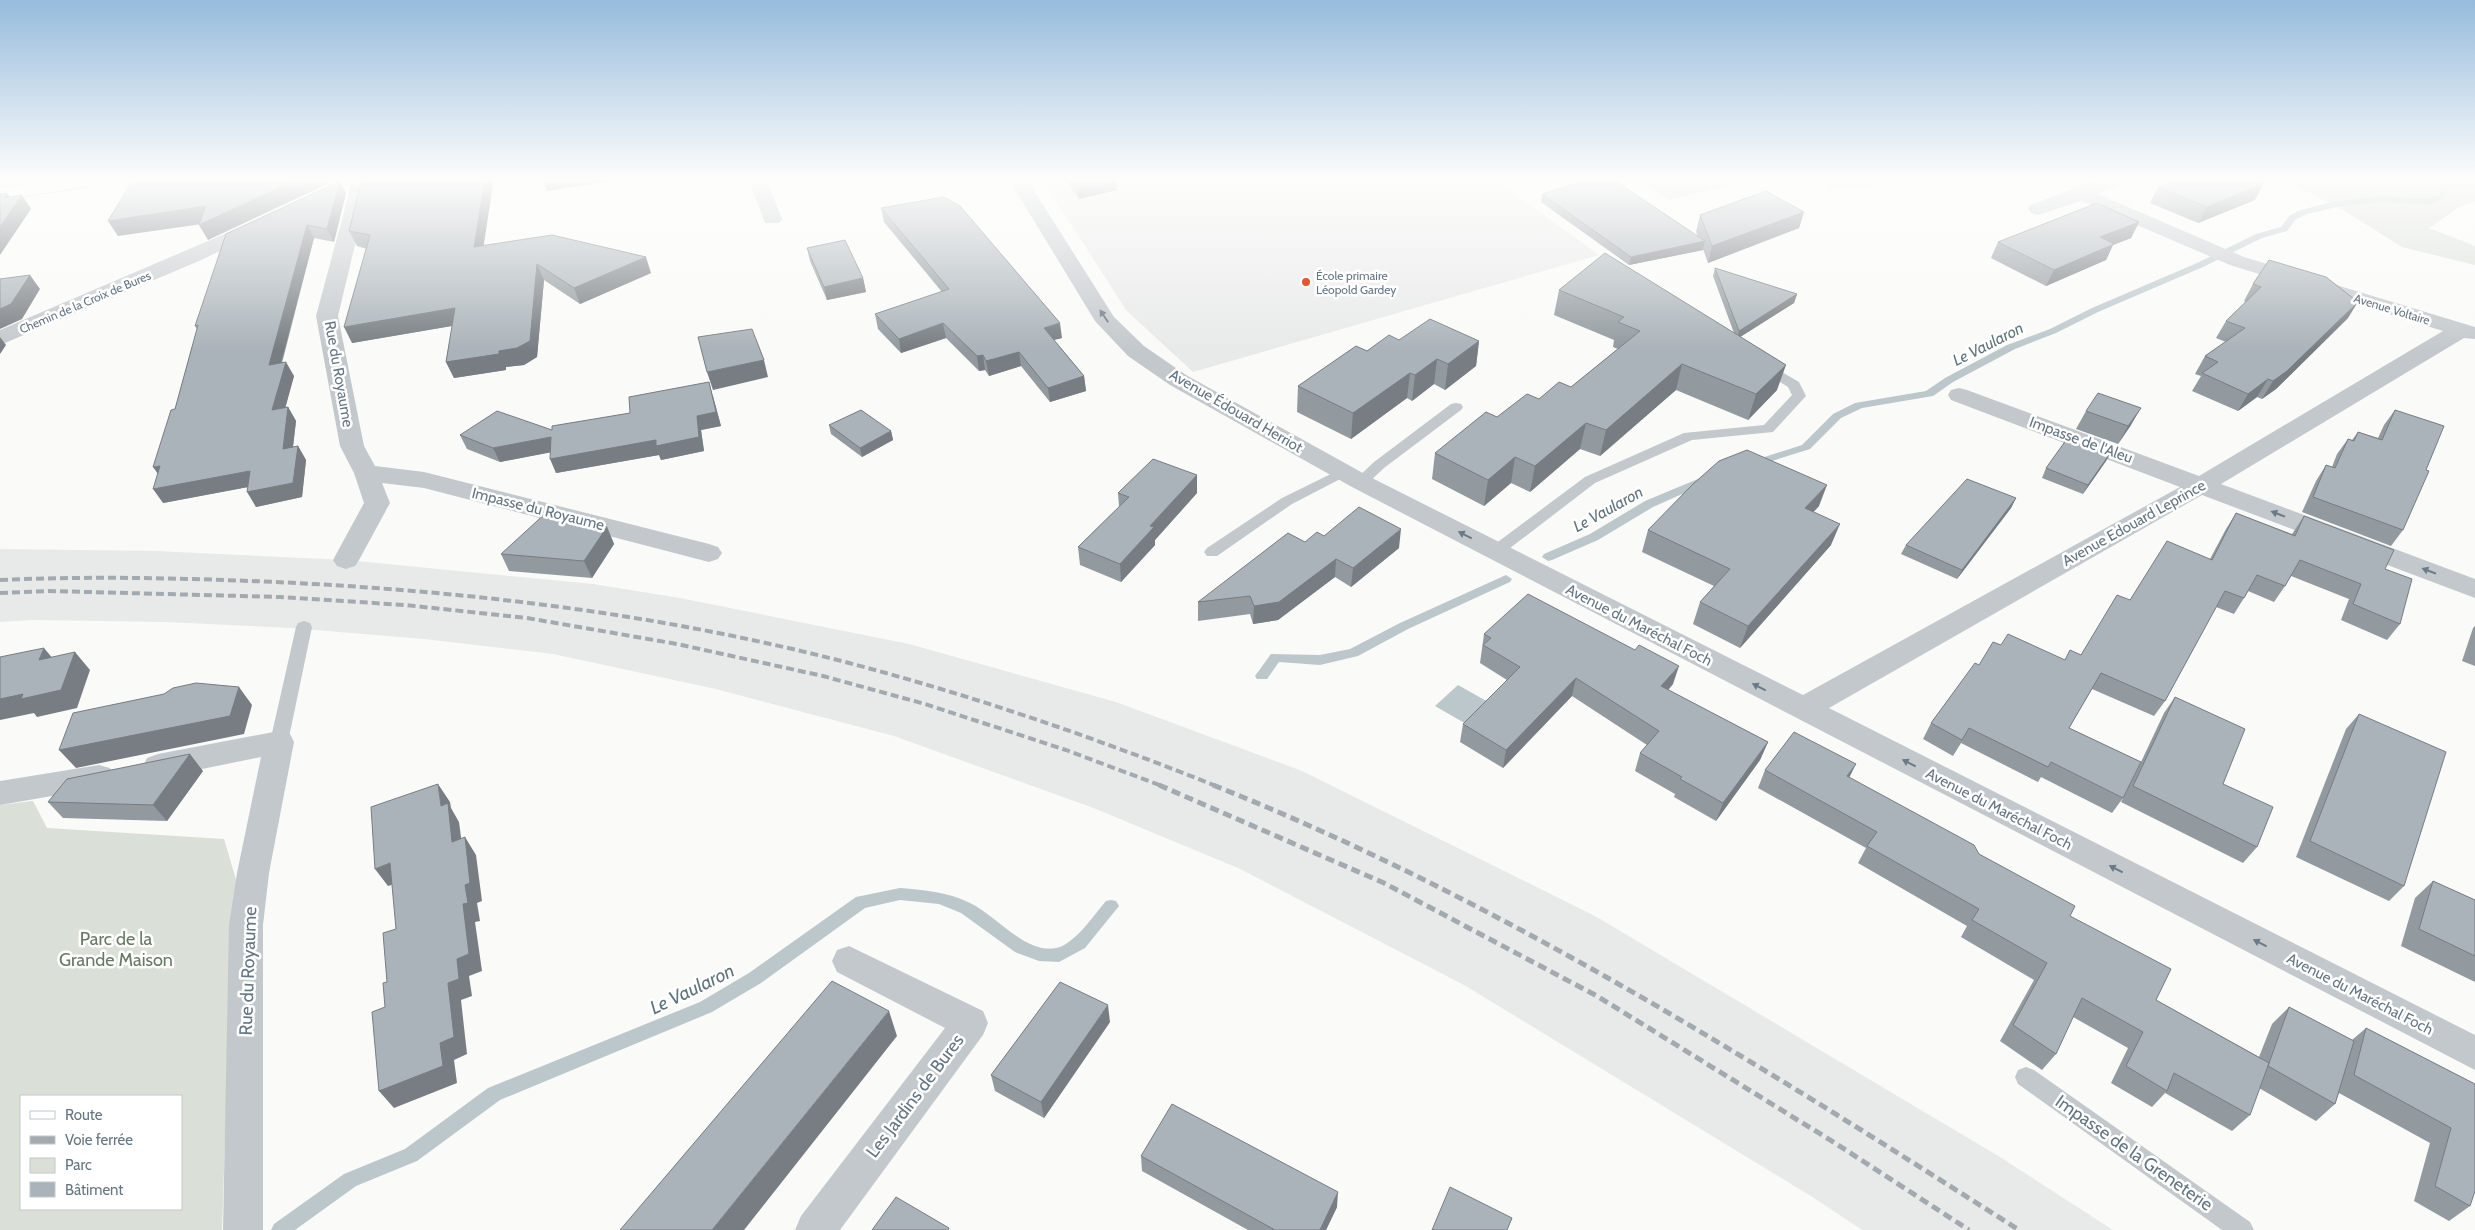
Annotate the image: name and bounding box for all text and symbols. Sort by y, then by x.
street label: Chemin de la Croix de Bures [17,267,153,337]
place label: École primaire Léopold Gardey [1316,268,1396,297]
marker: École primaire Léopold Gardey [1300,276,1312,288]
street label: Avenue Voltaire [2352,290,2432,328]
one-way arrow [1099,309,1108,322]
water label: Le Vaularon [1949,318,2027,370]
street label: Rue du Royaume [321,319,357,429]
street label: Avenue Édouard Herriot [1166,365,1306,456]
street label: Impasse de l'Aleu [2027,413,2135,467]
street label: Avenue Edouard Leprince [2059,476,2209,570]
water label: Le Vaularon [1570,482,1646,536]
street label: Impasse du Royaume [470,484,606,534]
one-way arrow [2270,510,2285,517]
one-way arrow [1458,531,1472,539]
one-way arrow [2422,567,2437,575]
street label: Avenue du Maréchal Foch [1563,580,1715,670]
one-way arrow [1752,683,1767,691]
one-way arrow [1902,759,1916,767]
street label: Avenue du Maréchal Foch [1923,764,2075,854]
one-way arrow [2109,865,2123,873]
street label: Rue du Royaume [235,906,261,1036]
park label: Parc de la Grande Maison [59,928,173,971]
one-way arrow [2253,939,2268,947]
street label: Avenue du Maréchal Foch [2284,949,2436,1039]
water label: Le Vaularon [646,959,738,1019]
street label: Les Jardins de Bures [861,1030,969,1162]
street label: Impasse de la Greneterie [2051,1090,2217,1216]
legend [20,1095,182,1210]
text: Route [65,1106,103,1124]
text: Voie ferrée [65,1131,133,1149]
text: Parc [65,1156,92,1174]
text: Bâtiment [65,1181,123,1199]

